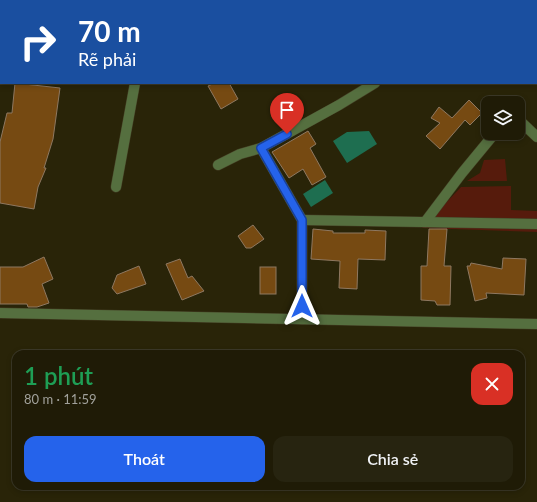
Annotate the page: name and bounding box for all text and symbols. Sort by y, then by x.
text: 70 m [78,14,141,48]
icon: right [12,16,64,68]
text: Rẽ phải [78,48,136,70]
pin [270,93,304,134]
map controls [481,96,525,140]
button: layers [481,96,525,140]
icon: arrive [276,99,298,121]
position arrow [281,285,323,327]
text: 1 phút [24,361,93,390]
button: close [471,363,513,405]
text: 80 m · 11:59 [24,391,97,407]
button: Thoát [24,436,265,482]
button: Chia sẻ [273,436,513,482]

